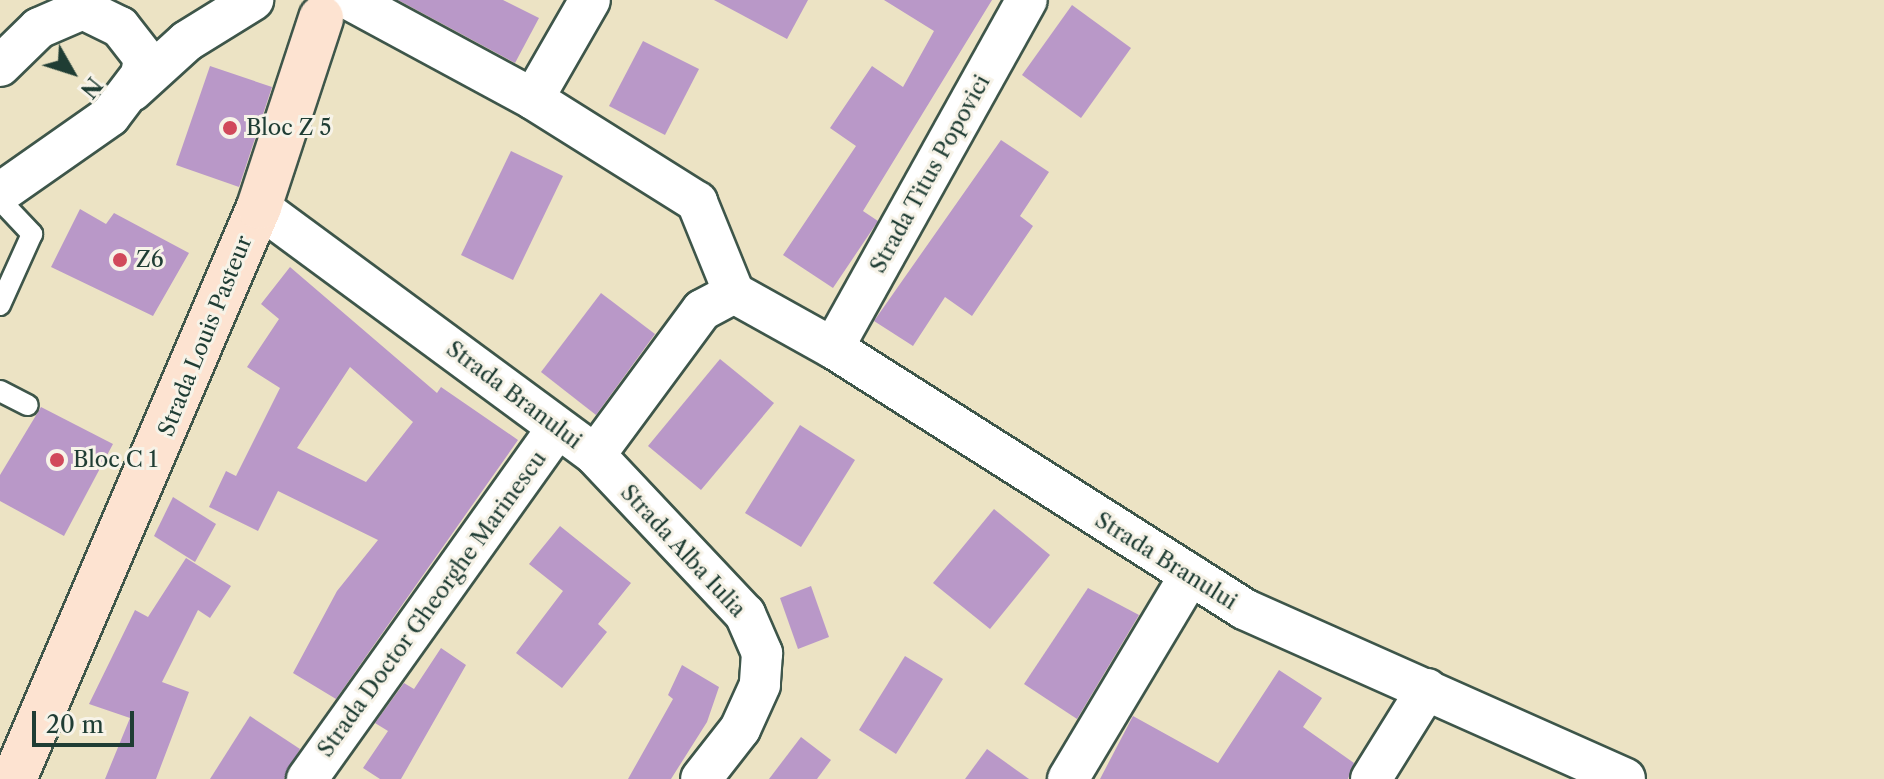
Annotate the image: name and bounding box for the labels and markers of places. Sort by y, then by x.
place label: Bloc Z 5 [246,115,331,141]
marker: Bloc Z 5 [221,119,239,137]
place label: Z6 [136,247,164,273]
marker: Z6 [111,251,129,269]
place label: Bloc C 1 [73,447,158,473]
marker: Bloc C 1 [48,451,66,469]

